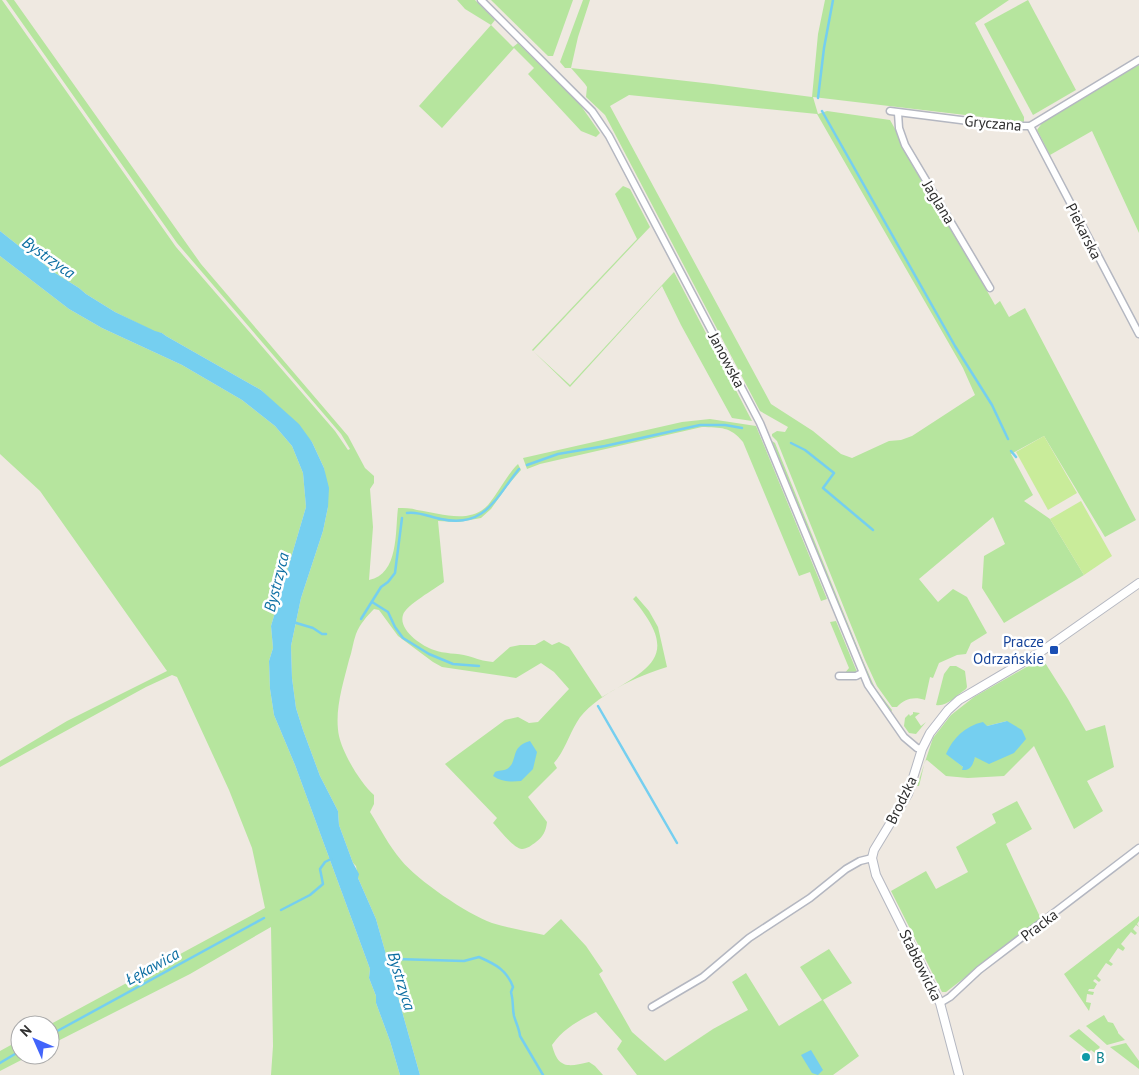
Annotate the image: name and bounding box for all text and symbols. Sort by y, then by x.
street label: Gryczana [964,111,1022,135]
street label: Jaglana [918,176,959,227]
street label: Piekarska [1062,200,1106,262]
water label: Bystrzyca [19,232,80,283]
street label: Janowska [704,328,749,391]
water label: Bystrzyca [259,550,293,614]
place label: Pracze Odrzańskie [973,632,1044,668]
marker: Pracze Odrzańskie [1048,644,1060,656]
street label: Brodzka [881,773,921,827]
street label: Pracka [1017,905,1061,945]
street label: Stabłowicka [896,926,946,1004]
water label: Łękawica [122,943,183,989]
water label: Bystrzyca [384,949,420,1013]
north arrow [10,1015,60,1065]
text: N [16,1021,35,1040]
place label: B [1096,1048,1105,1067]
marker: B [1080,1051,1092,1063]

